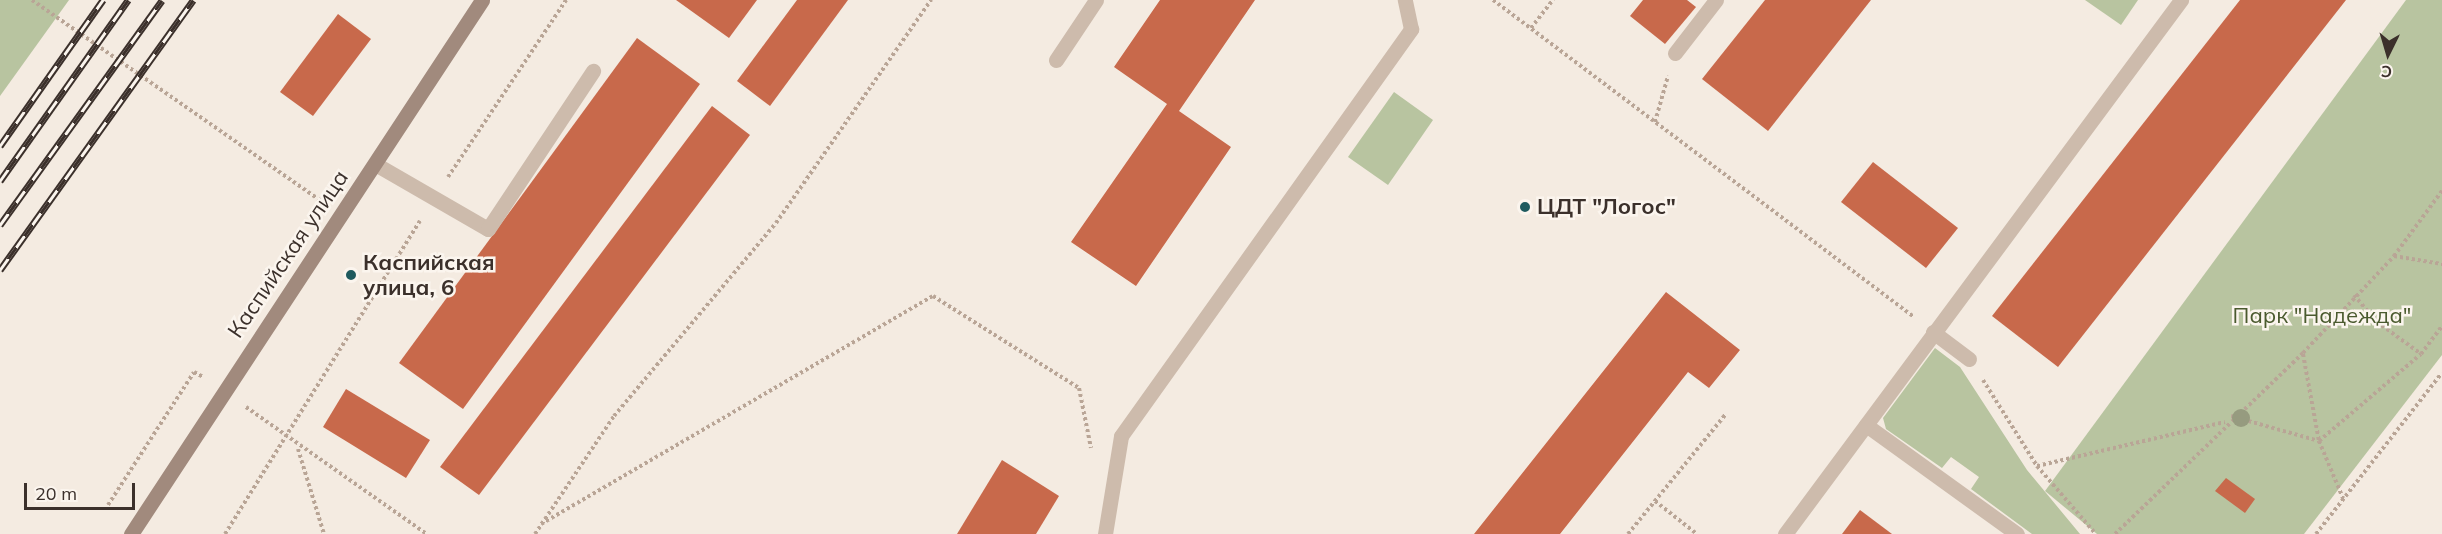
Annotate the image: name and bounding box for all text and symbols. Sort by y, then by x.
north arrow [2358,24,2418,84]
text: С [2380,61,2393,82]
street label: Каспийская улица [222,165,354,343]
place label: ЦДТ "Логос" [1537,194,1676,220]
marker: ЦДТ "Логос" [1518,200,1532,214]
place label: Каспийская улица, 6 [363,249,495,300]
marker: Каспийская улица, 6 [344,268,358,282]
park label: Парк "Надежда" [2233,303,2411,329]
scale bar [27,471,138,509]
text: 20 m [35,482,77,505]

